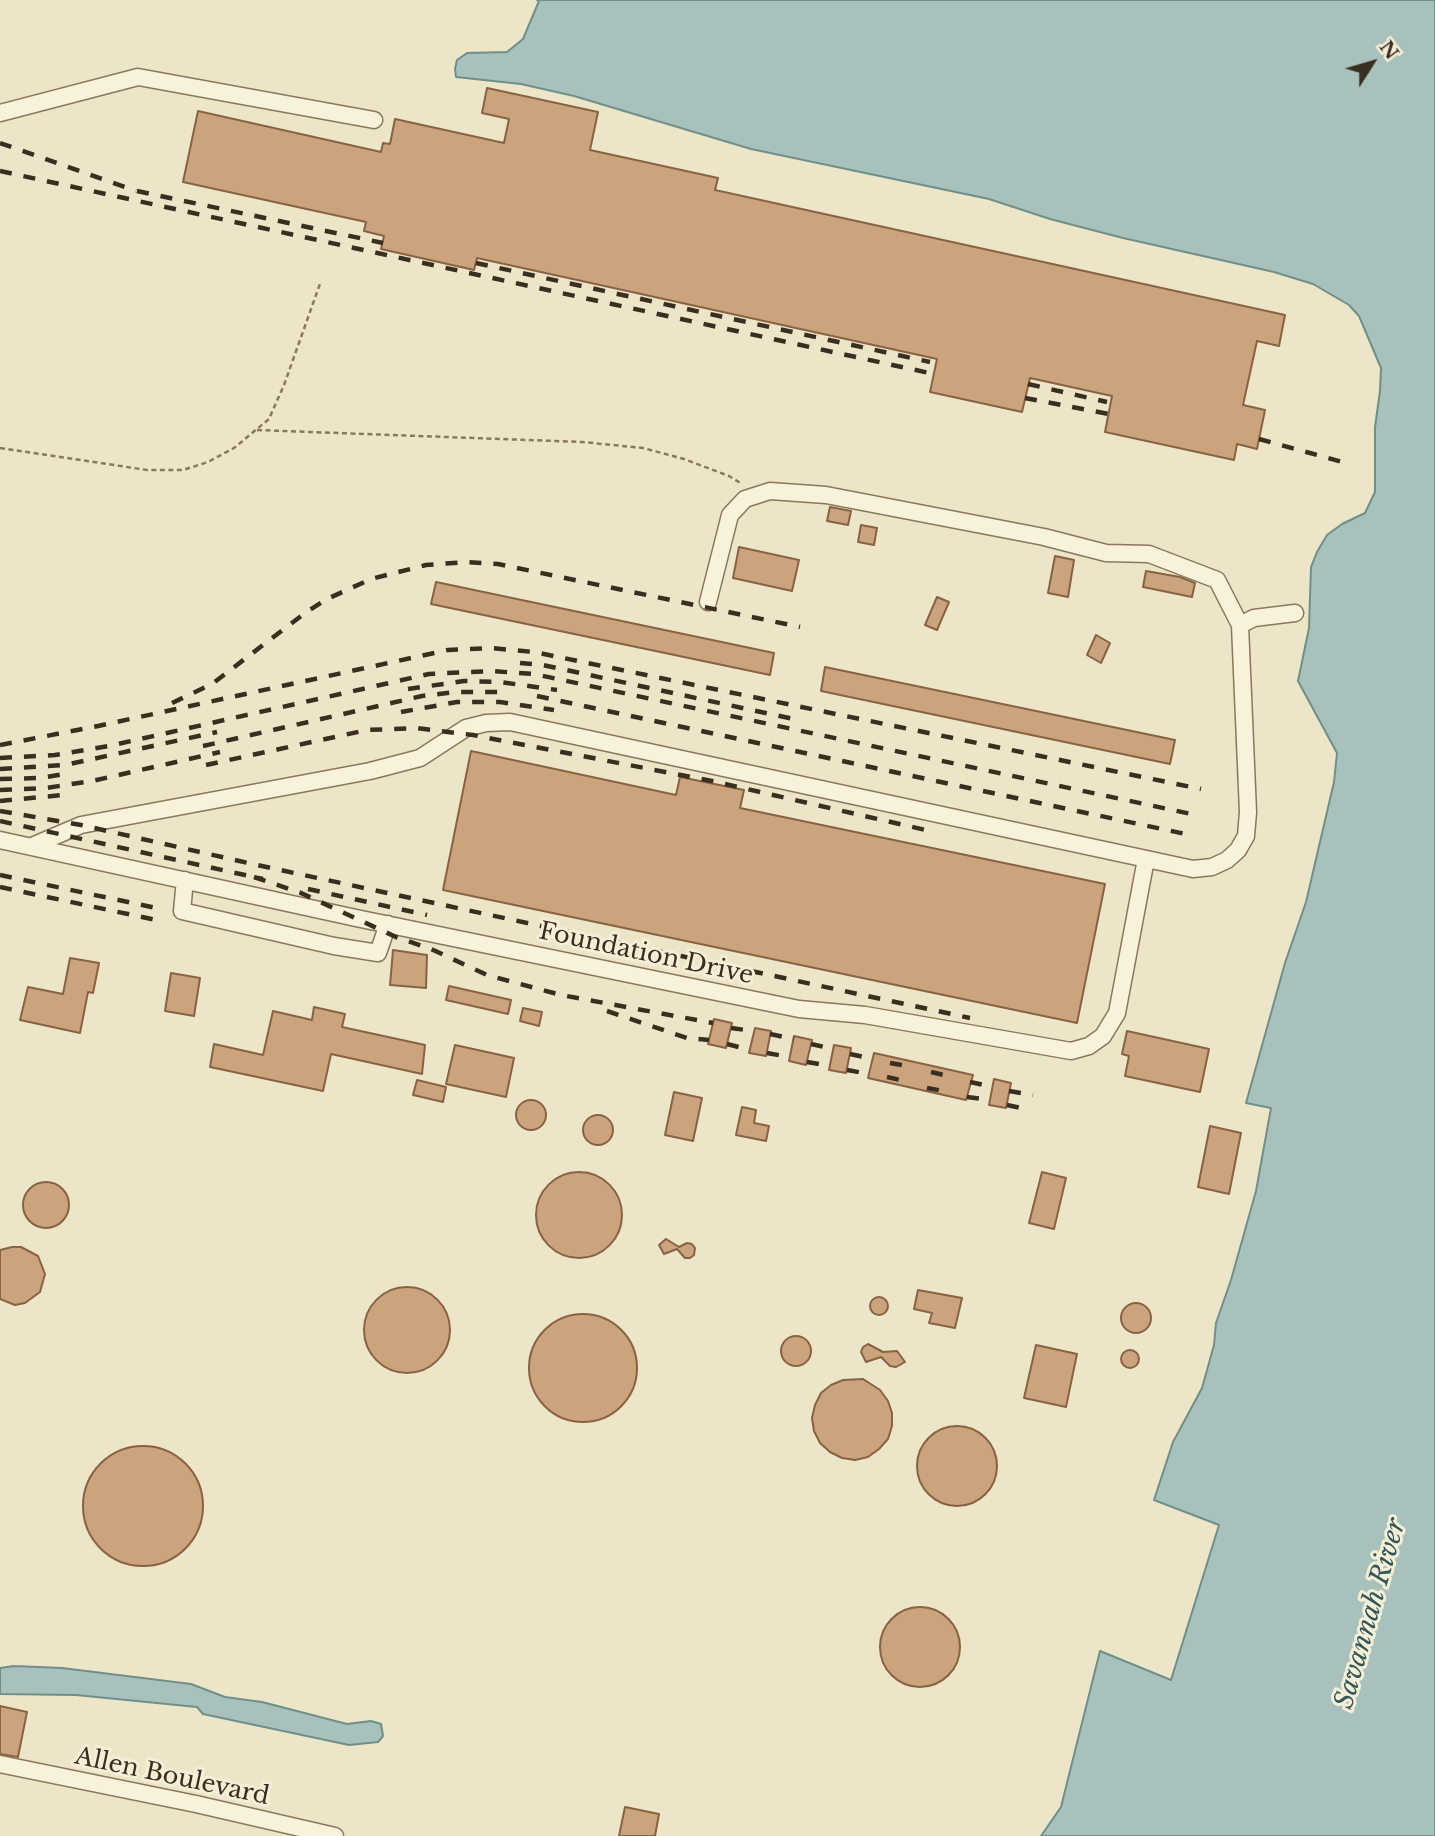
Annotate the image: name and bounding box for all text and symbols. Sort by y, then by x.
north arrow [1337,28,1407,98]
text: N [1375,36,1404,64]
street label: Foundation Drive [536,917,756,991]
water label: Savannah River [1329,1515,1413,1713]
street label: Allen Boulevard [72,1742,272,1812]

